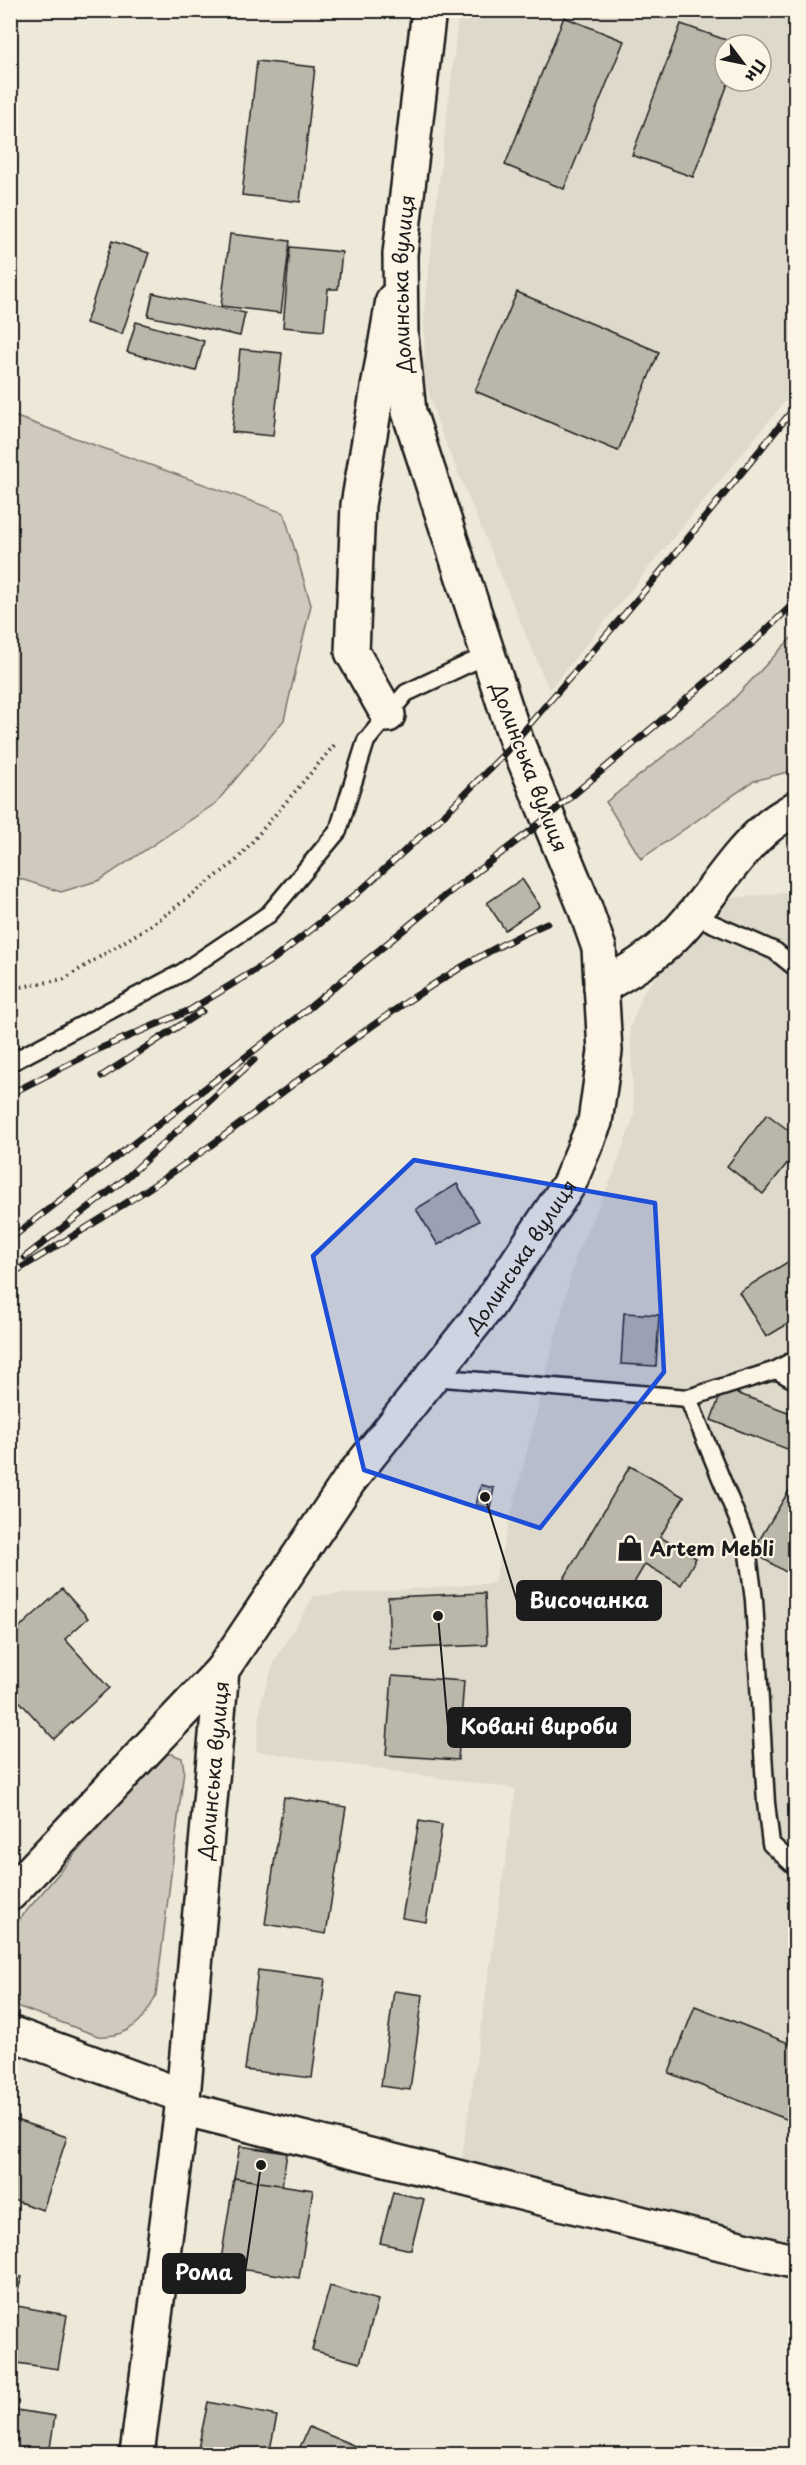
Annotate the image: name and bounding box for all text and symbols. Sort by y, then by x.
north arrow [713,33,773,93]
text: Пн [740,55,773,88]
street label: Долинська вулиця [385,193,422,376]
street label: Долинська вулиця [484,677,576,856]
street label: Долинська вулиця [457,1173,583,1339]
shop icon: Artem Mebli [615,1533,645,1563]
place label: Artem Mebli [650,1533,774,1563]
callout: Височанка [517,1581,661,1620]
text: Височанка [529,1583,649,1615]
street label: Долинська вулиця [190,1680,236,1862]
callout: Ковані вироби [448,1708,630,1747]
text: Ковані вироби [460,1709,618,1741]
callout: Рома [163,2254,245,2293]
text: Рома [175,2255,234,2287]

